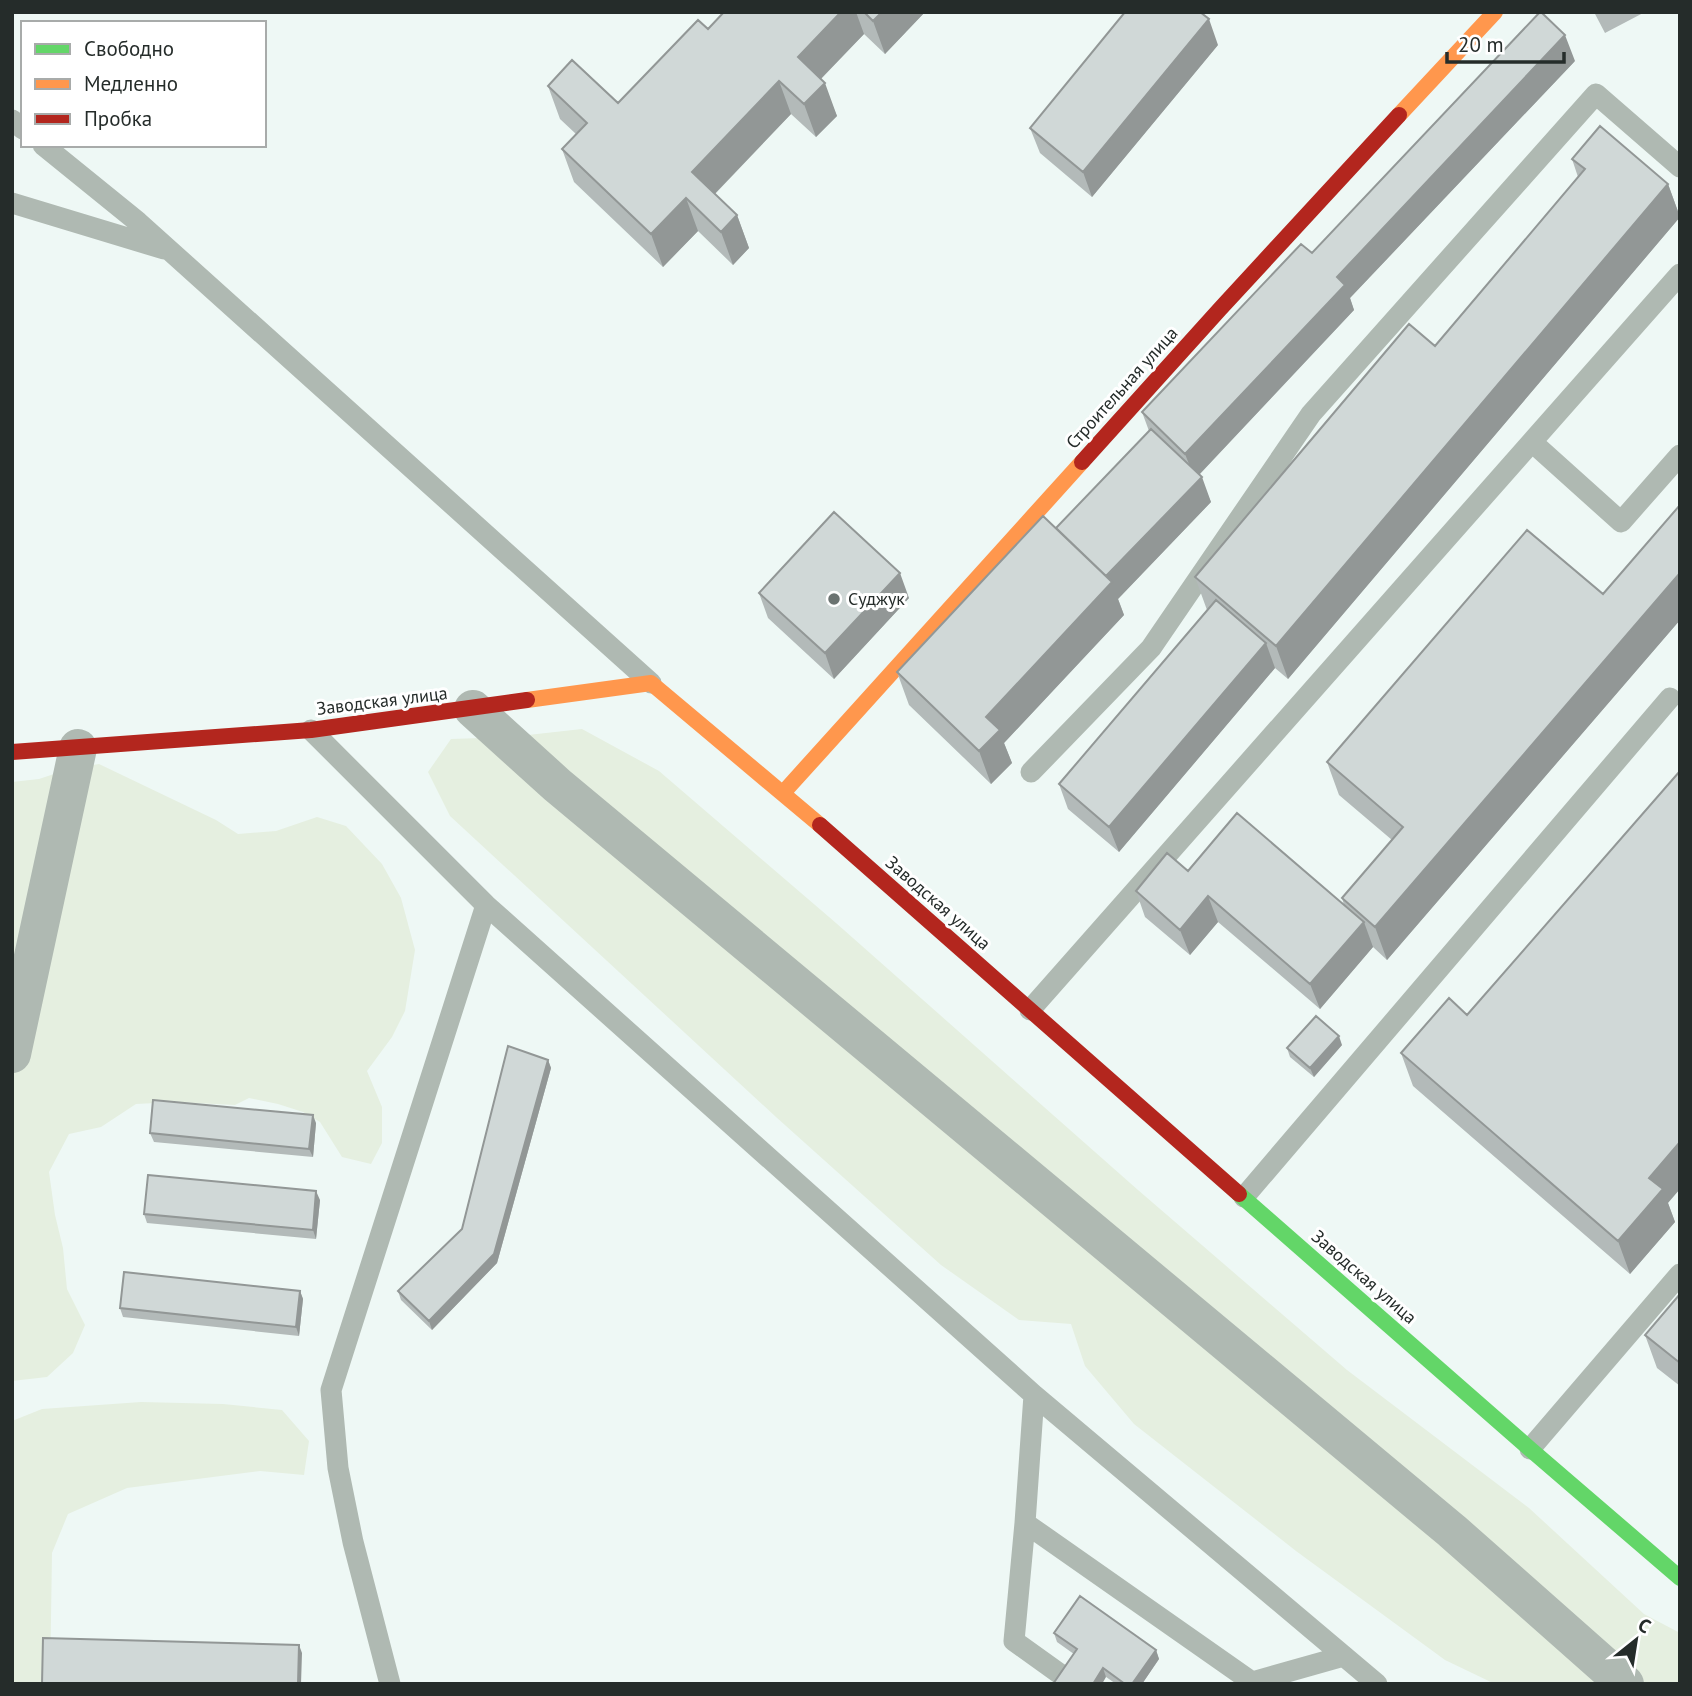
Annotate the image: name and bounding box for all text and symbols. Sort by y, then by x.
legend [21,21,266,147]
scale bar [1447,21,1564,65]
text: 20 m [1458,31,1504,58]
text: Свободно [84,35,174,62]
text: Медленно [84,70,178,97]
text: Пробка [84,105,152,132]
street label: Строительная улица [1061,322,1182,453]
place label: Суджук [848,587,905,610]
marker: Суджук [826,591,842,607]
street label: Заводская улица [315,681,449,720]
street label: Заводская улица [881,851,996,955]
street label: Заводская улица [1307,1225,1422,1329]
north arrow [1601,1605,1671,1675]
text: С [1634,1612,1655,1639]

